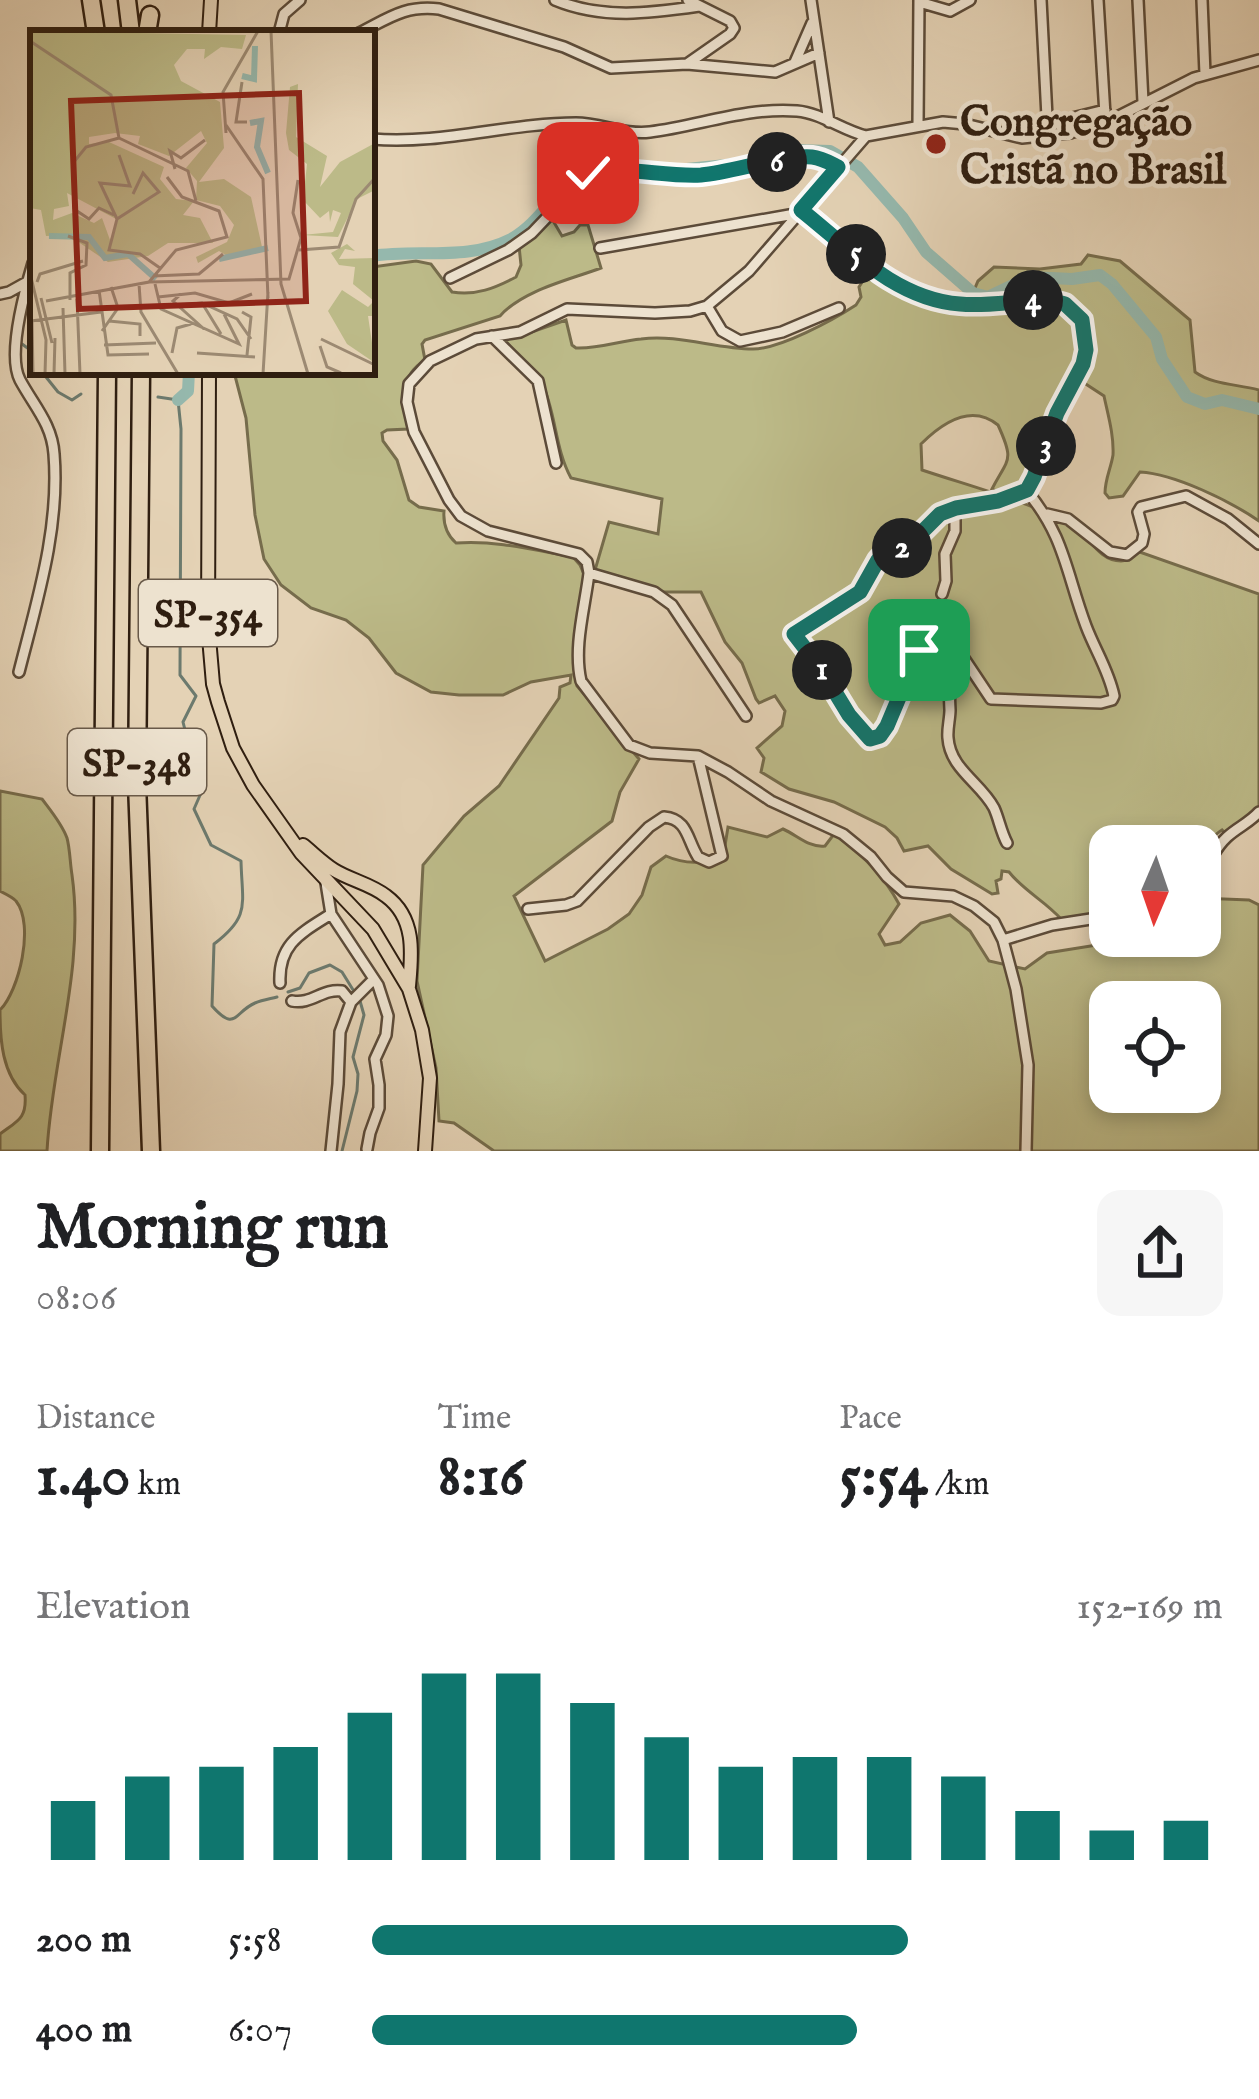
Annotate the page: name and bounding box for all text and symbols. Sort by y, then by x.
inset map [30,30,375,375]
place label: Congregação Cristã no Brasil [960,97,1228,198]
pin [537,122,639,224]
marker: Congregação Cristã no Brasil [923,131,949,157]
pin: 6 [747,132,807,192]
icon: check [555,140,621,206]
text: 6 [770,141,784,183]
pin: 5 [826,224,886,284]
text: 5 [850,233,862,275]
pin: 4 [1003,270,1063,330]
text: 4 [1025,279,1041,321]
pin: 3 [1016,416,1076,476]
text: 3 [1040,425,1052,467]
pin: 2 [872,518,932,578]
text: 2 [894,527,910,569]
road number: SP-354 [139,580,277,646]
pin [868,599,970,701]
icon: arrive [886,617,952,683]
pin: 1 [792,640,852,700]
text: 1 [816,649,828,691]
road number: SP-348 [68,729,206,795]
north arrow [1089,825,1221,957]
map controls [1089,825,1221,1113]
button: locate [1089,981,1221,1113]
text: Morning run [36,1187,389,1271]
button: share [1097,1190,1223,1316]
text: 08:06 [36,1274,116,1323]
text: Distance [36,1398,155,1440]
text: Time [438,1398,511,1440]
text: Pace [839,1398,902,1440]
text: 1.40 [36,1440,131,1516]
text: 8:16 [438,1440,525,1516]
text: 5:54 [839,1440,928,1516]
text: km [131,1464,181,1506]
text: /km [928,1464,989,1506]
text: Elevation [36,1583,191,1632]
text: 152–169 m [1077,1583,1223,1632]
text: 200 m [36,1916,131,1965]
text: 5:58 [228,1916,282,1965]
text: 400 m [36,2006,132,2055]
text: 6:07 [228,2006,292,2055]

